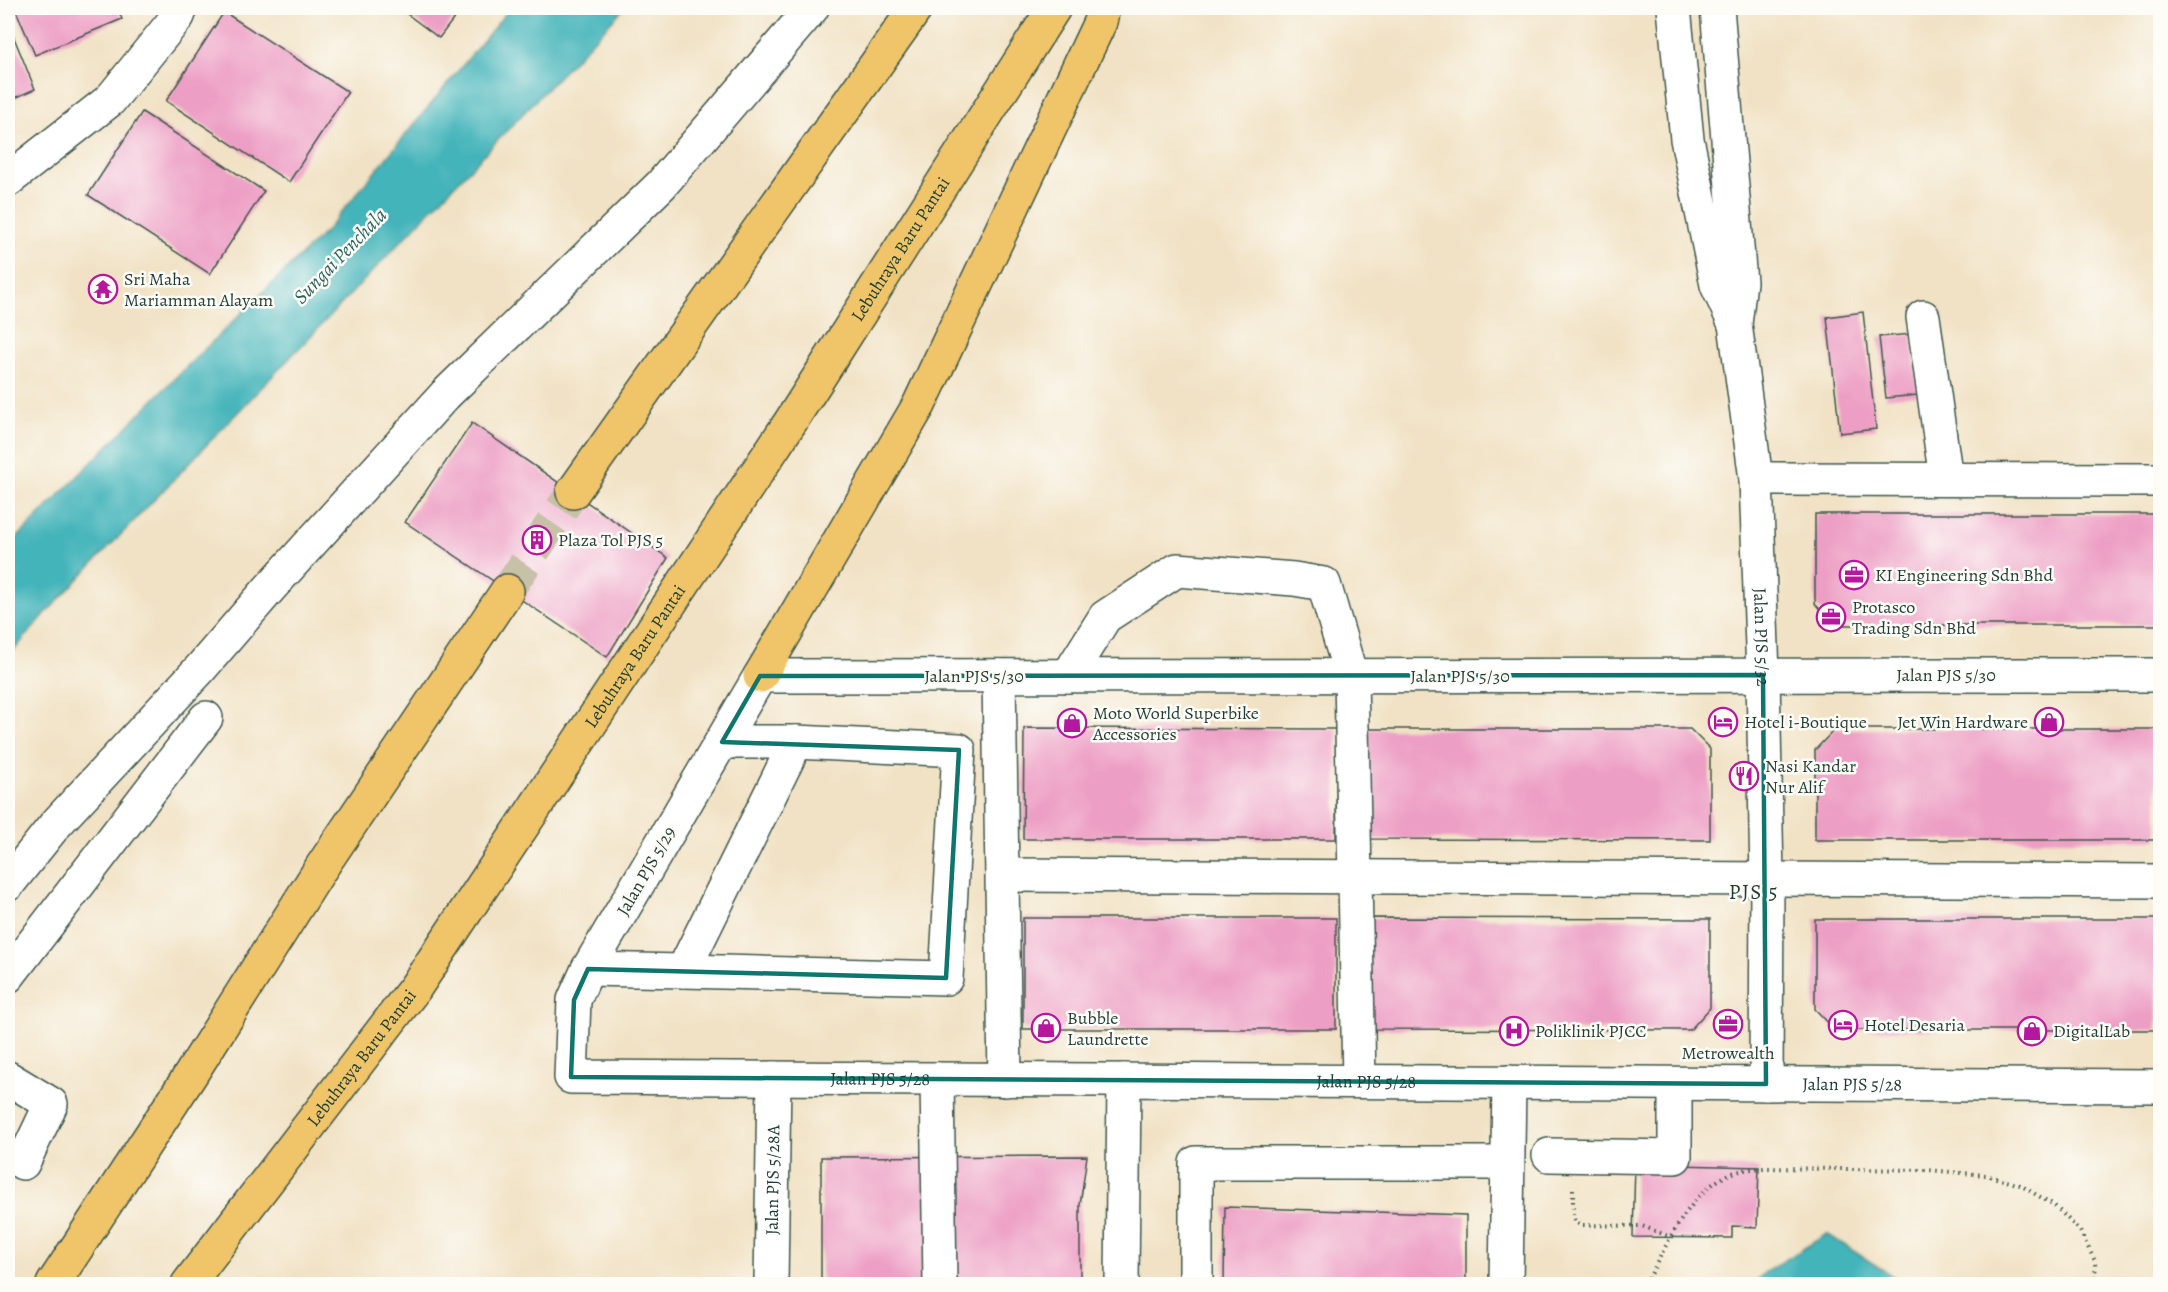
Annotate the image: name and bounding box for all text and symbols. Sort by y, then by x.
street label: Lebuhraya Baru Pantai [845,172,955,326]
water label: Sungai Penchala [287,202,393,310]
place label: Sri Maha Mariamman Alayam [124,267,273,312]
temple icon: Sri Maha Mariamman Alayam [87,273,119,305]
building icon: Plaza Tol PJS 5 [521,524,553,556]
place label: Plaza Tol PJS 5 [558,528,663,552]
office icon: KI Engineering Sdn Bhd [1838,559,1870,591]
place label: KI Engineering Sdn Bhd [1875,563,2053,587]
street label: Lebuhraya Baru Pantai [579,580,691,732]
street label: Jalan PJS 5/32 [1748,587,1775,687]
place label: Protasco Trading Sdn Bhd [1852,595,1976,640]
office icon: Protasco Trading Sdn Bhd [1815,601,1847,633]
street label: Jalan PJS 5/30 [1896,663,1996,687]
street label: Jalan PJS 5/30 [924,664,1024,688]
street label: Jalan PJS 5/30 [1410,664,1510,688]
place label: Moto World Superbike Accessories [1092,701,1259,746]
hotel icon: Hotel i-Boutique [1707,706,1739,738]
shop icon: Jet Win Hardware [2033,706,2065,738]
shop icon: Moto World Superbike Accessories [1056,707,1088,739]
place label: Hotel i-Boutique [1744,710,1867,734]
place label: Jet Win Hardware [1897,710,2028,734]
place label: Nasi Kandar Nur Alif [1765,754,1856,799]
restaurant icon: Nasi Kandar Nur Alif [1728,760,1760,792]
street label: Jalan PJS 5/29 [611,822,681,920]
district label: PJS 5 [1729,878,1779,906]
street label: Lebuhraya Baru Pantai [301,984,422,1131]
place label: Bubble Laundrette [1067,1006,1149,1051]
office icon: Metrowealth [1712,1008,1744,1040]
hotel icon: Hotel Desaria [1827,1009,1859,1041]
shop icon: Bubble Laundrette [1030,1012,1062,1044]
place label: Hotel Desaria [1864,1013,1965,1037]
hospital icon: Poliklinik PJCC [1498,1015,1530,1047]
shop icon: DigitalLab [2016,1015,2048,1047]
place label: Poliklinik PJCC [1535,1019,1647,1043]
place label: DigitalLab [2053,1019,2130,1043]
place label: Metrowealth [1681,1041,1775,1065]
street label: Jalan PJS 5/28 [830,1066,930,1091]
street label: Jalan PJS 5/28 [1316,1069,1416,1094]
street label: Jalan PJS 5/28 [1802,1072,1902,1097]
street label: Jalan PJS 5/28A [760,1124,785,1235]

